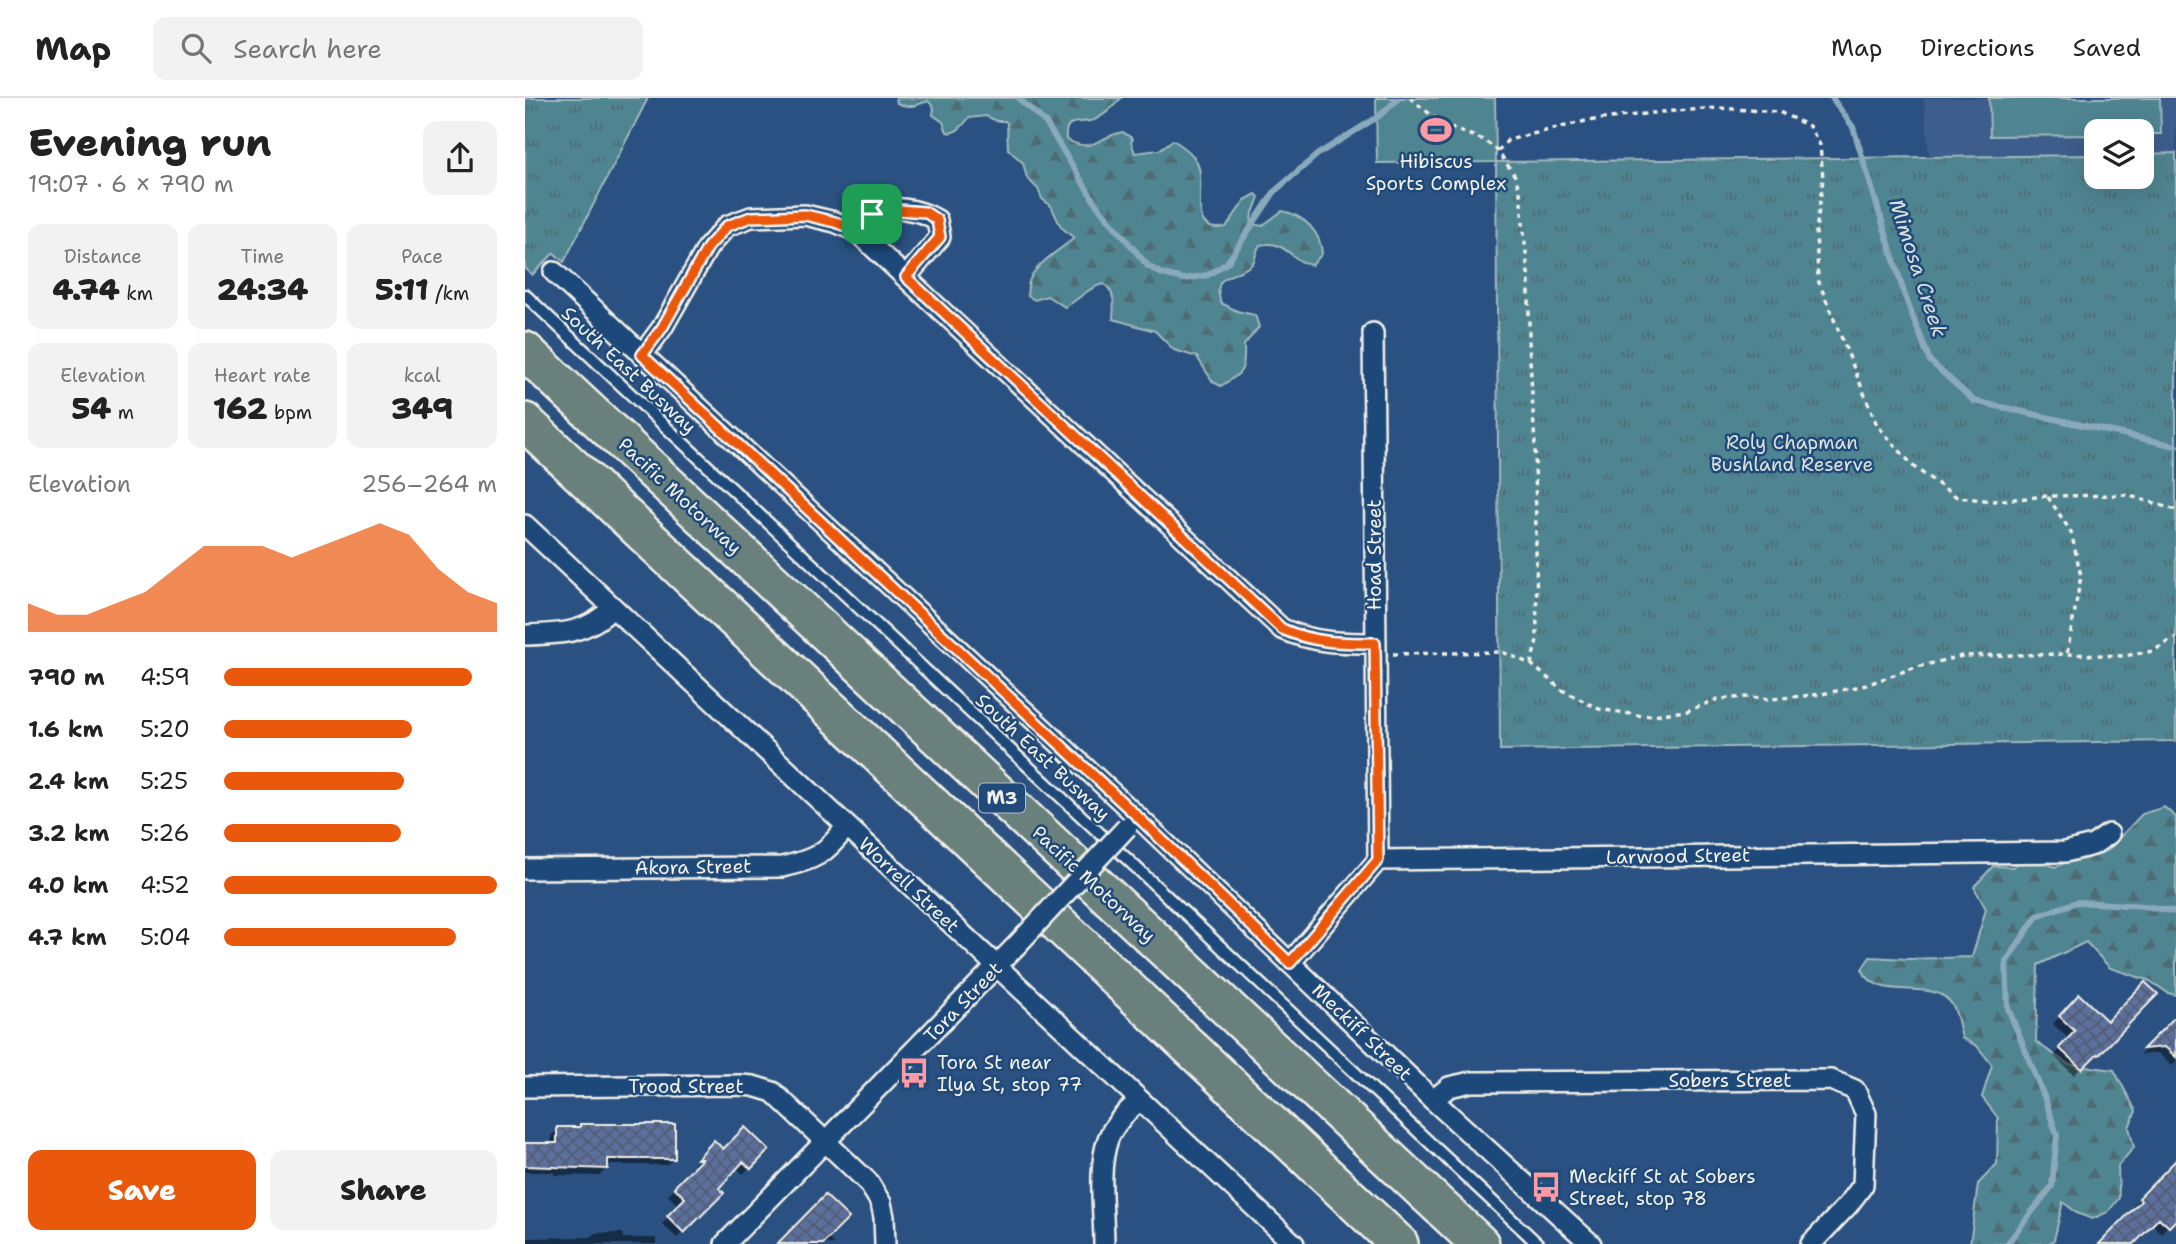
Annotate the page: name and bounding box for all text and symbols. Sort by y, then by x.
search box [153,17,643,80]
text: Map [35,26,111,71]
icon: search [177,29,215,67]
text: Search here [233,31,382,66]
text: Map [1831,32,1882,64]
text: Directions [1920,32,2035,64]
text: Saved [2073,32,2141,64]
sports icon: Hibiscus Sports Complex [1419,113,1453,147]
text: Evening run [28,117,271,168]
map controls [2084,119,2154,189]
button: layers [2084,119,2154,189]
button: share [423,121,497,195]
place label: Hibiscus Sports Complex [1366,149,1506,196]
text: 19:07 · 6 × 790 m [28,169,234,199]
pin [842,184,902,244]
icon: arrive [853,195,891,233]
water label: Mimosa Creek [1882,195,1954,341]
text: Distance [64,244,142,269]
text: Time [241,244,284,269]
text: Pace [401,244,443,269]
text: 4.74 [52,269,120,310]
text: 24:34 [217,269,308,310]
text: 5:11 [375,269,429,310]
text: km [120,281,153,306]
text: /km [429,281,469,306]
street label: South East Busway [556,301,702,439]
text: Elevation [60,363,145,388]
text: Heart rate [214,363,311,388]
text: kcal [404,363,441,388]
text: 54 [71,388,111,429]
text: 162 [213,388,267,429]
text: 349 [391,388,453,429]
text: m [111,400,134,425]
text: bpm [267,400,312,425]
park label: Roly Chapman Bushland Reserve [1711,430,1873,477]
street label: Pacific Motorway [613,432,747,560]
text: Elevation [28,469,131,499]
text: 256–264 m [361,469,497,499]
street label: Hoad Street [1362,499,1387,611]
text: 790 m [28,662,105,692]
text: 4:59 [140,662,190,692]
street label: South East Busway [970,688,1116,826]
text: 1.6 km [28,714,103,744]
text: 5:20 [140,714,190,744]
text: 2.4 km [28,766,109,796]
text: 5:25 [140,766,188,796]
road number: M3 [979,784,1025,812]
text: 3.2 km [28,818,110,848]
text: 5:26 [140,818,190,848]
street label: Pacific Motorway [1027,820,1161,948]
street label: Worrell Street [853,832,965,938]
street label: Larwood Street [1606,842,1750,870]
street label: Akora Street [634,853,752,881]
text: 4.0 km [28,870,109,900]
text: 4:52 [140,870,190,900]
text: 4.7 km [28,922,107,952]
text: 5:04 [140,922,190,952]
street label: Tora Street [918,956,1008,1048]
street label: Meckiff Street [1307,978,1417,1086]
place label: Tora St near Ilya St, stop 77 [937,1050,1082,1097]
bus stop icon: Tora St near Ilya St, stop 77 [897,1056,931,1090]
street label: Sobers Street [1668,1068,1792,1093]
street label: Trood Street [628,1074,744,1099]
button: Save [28,1150,256,1230]
button: Share [270,1150,497,1230]
place label: Meckiff St at Sobers Street, stop 78 [1569,1164,1756,1211]
bus stop icon: Meckiff St at Sobers Street, stop 78 [1529,1170,1563,1204]

